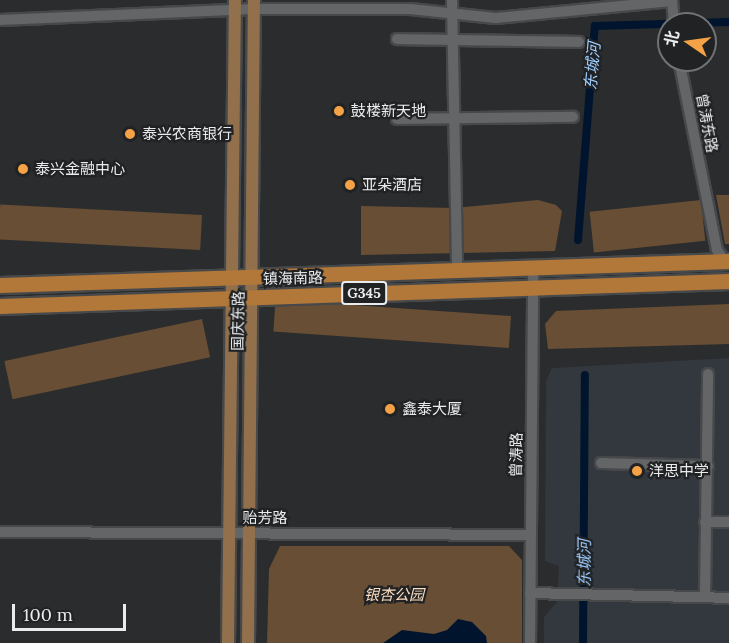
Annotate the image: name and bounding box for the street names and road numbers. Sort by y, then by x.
street label: 曾涛东路 [692,92,722,154]
street label: 镇海南路 [263,268,323,288]
road number: G345 [340,282,388,304]
street label: 国庆东路 [228,291,248,351]
street label: 曾涛路 [507,432,525,478]
street label: 贻芳路 [243,509,287,527]

